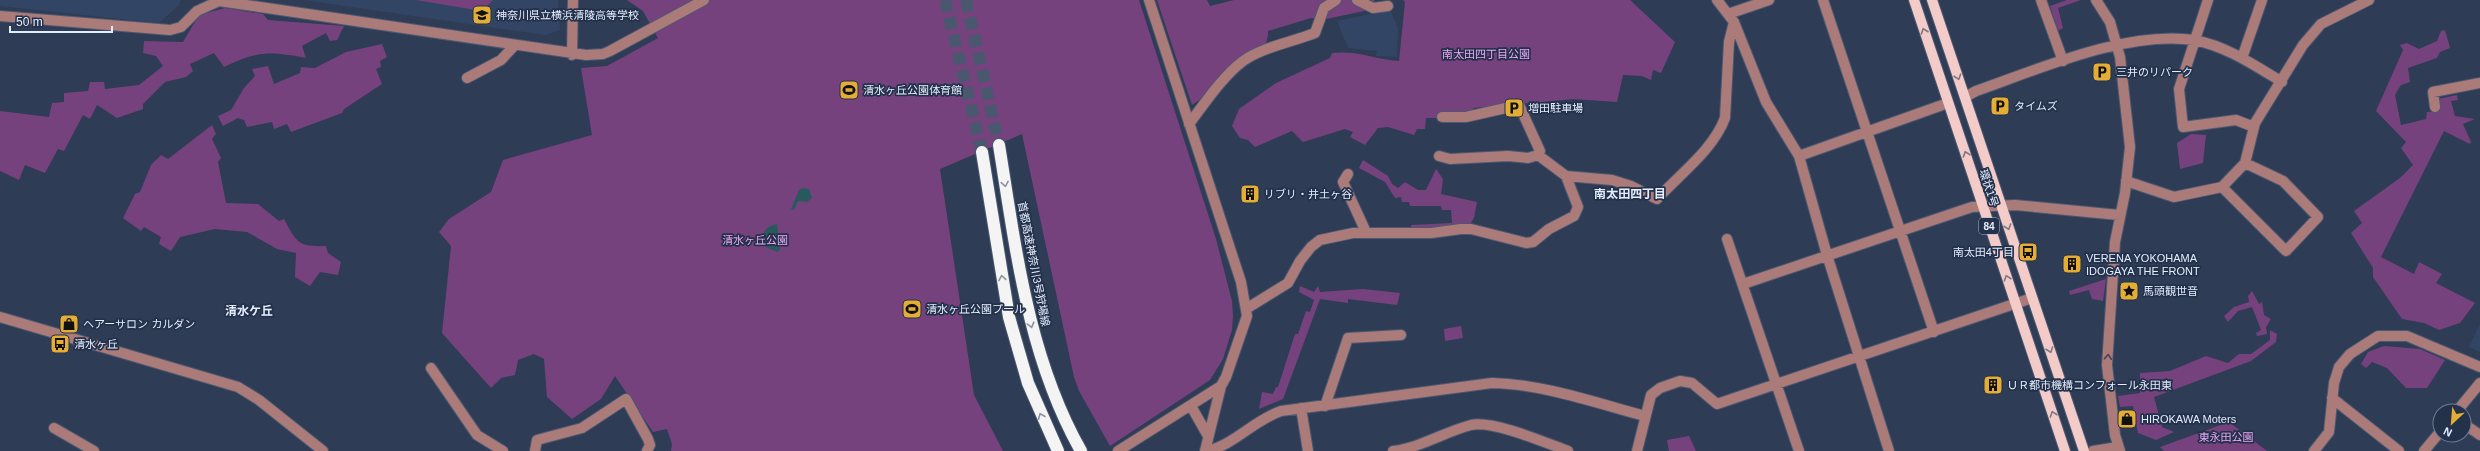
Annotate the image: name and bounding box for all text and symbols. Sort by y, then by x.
school or university icon: 神奈川県立横浜清陵高等学校 [471,4,493,26]
scale bar [10,8,112,34]
place label: 神奈川県立横浜清陵高等学校 [496,9,639,21]
text: 50 m [16,15,43,29]
one-way arrow [1920,28,1929,35]
park label: 南太田四丁目公園 [1442,48,1530,60]
parking icon: 三井のリパーク [2091,61,2113,83]
place label: 三井のリパーク [2116,66,2193,78]
one-way arrow [1954,73,1962,80]
sports icon: 清水ヶ丘公園体育館 [838,79,860,101]
place label: 清水ヶ丘公園体育館 [863,84,962,96]
parking icon: タイムズ [1989,95,2011,117]
parking icon: 増田駐車場 [1503,97,1525,119]
place label: タイムズ [2014,100,2058,112]
place label: 増田駐車場 [1528,102,1583,114]
one-way arrow [1962,151,1970,158]
street label: 環状1号 [1977,168,2001,208]
one-way arrow [1000,181,1009,187]
building icon: リブリ・井土ヶ谷 [1239,183,1261,205]
district label: 南太田四丁目 [1594,187,1666,201]
place label: リブリ・井土ヶ谷 [1264,188,1352,200]
street label: 首都高速神奈川3号狩場線 [1016,200,1052,328]
road number: 84 [1979,218,1999,234]
one-way arrow [2003,223,2011,230]
park label: 清水ヶ丘公園 [722,234,788,246]
bus stop icon: 南太田4丁目 [2017,241,2039,263]
place label: 南太田4丁目 [1953,246,2014,258]
place label: VERENA YOKOHAMA IDOGAYA THE FRONT [2086,252,2200,277]
building icon: VERENA YOKOHAMA IDOGAYA THE FRONT [2061,253,2083,275]
one-way arrow [2003,274,2012,281]
one-way arrow [998,275,1007,281]
place icon: 馬頭観世音 [2118,280,2140,302]
place label: 馬頭観世音 [2143,285,2198,297]
sports icon: 清水ヶ丘公園プール [901,298,923,320]
place label: 清水ヶ丘公園プール [926,303,1025,315]
district label: 清水ケ丘 [225,304,273,318]
shop icon: ヘアーサロン カルダン [58,313,80,335]
place label: ヘアーサロン カルダン [83,318,195,330]
one-way arrow [1026,321,1035,328]
bus stop icon: 清水ヶ丘 [49,333,71,355]
place label: 清水ヶ丘 [74,338,118,350]
one-way arrow [2045,346,2053,353]
one-way arrow [2103,354,2112,360]
building icon: ＵＲ都市機構コンフォール永田東 [1982,374,2004,396]
place label: ＵＲ都市機構コンフォール永田東 [2007,379,2172,391]
north arrow [2432,403,2472,443]
shop icon: HIROKAWA Moters [2116,408,2138,430]
one-way arrow [2049,411,2058,418]
one-way arrow [1038,412,1046,419]
place label: HIROKAWA Moters [2141,413,2237,425]
text: N [2441,425,2454,439]
park label: 東永田公園 [2199,431,2254,443]

